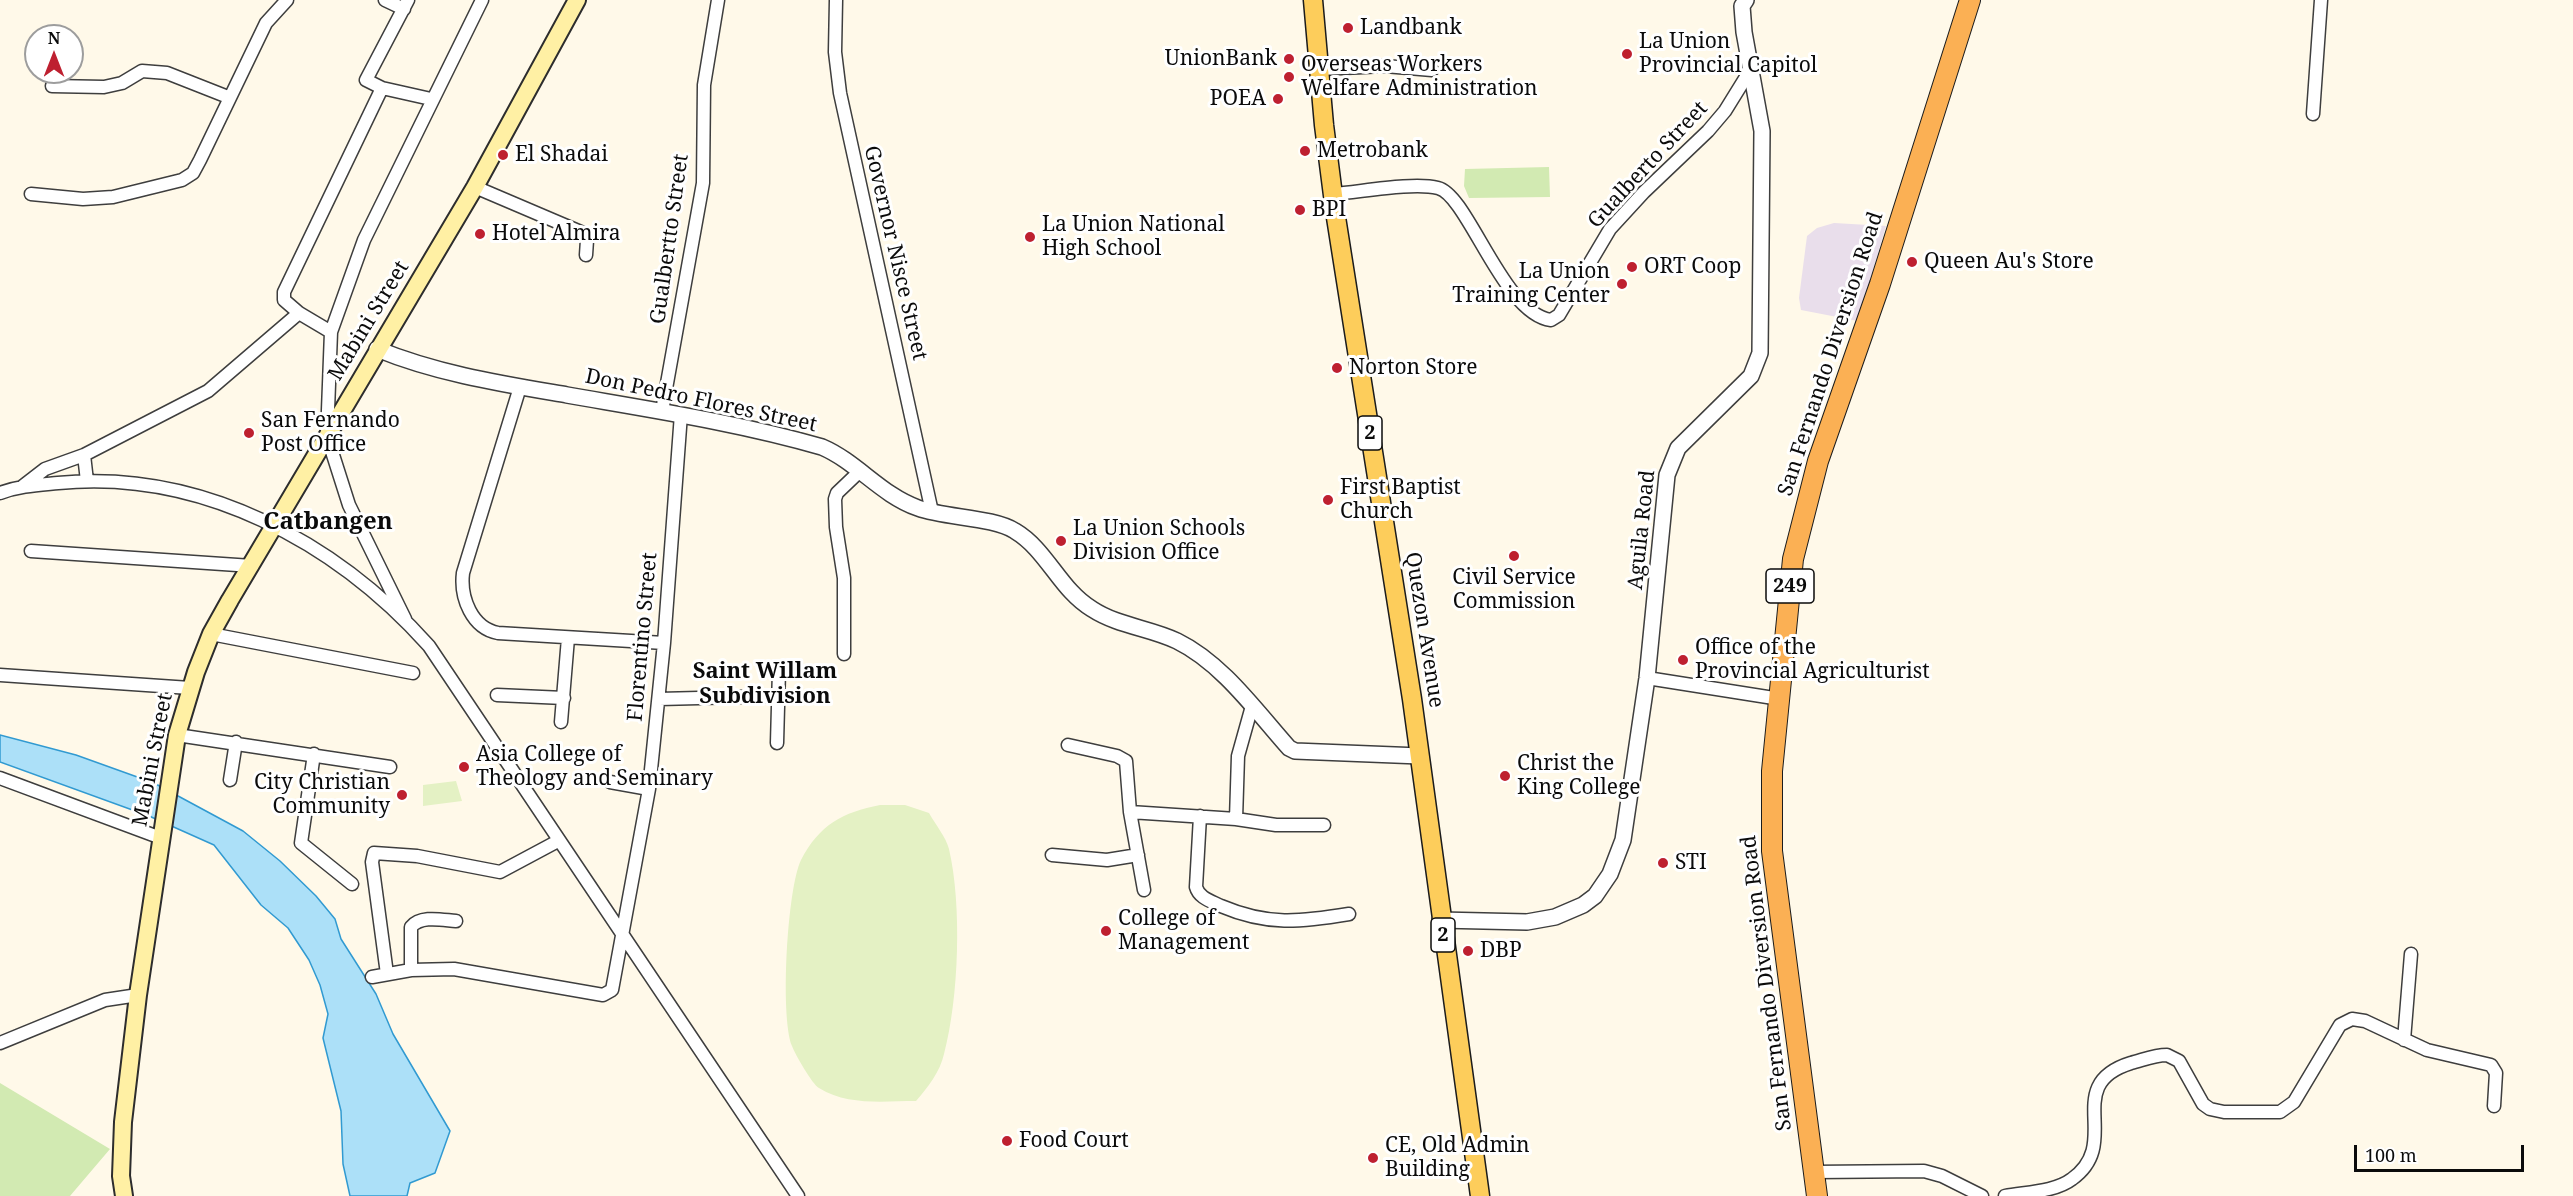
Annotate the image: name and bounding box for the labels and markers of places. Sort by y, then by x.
place label: Landbank [1360,15,1462,41]
marker: Landbank [1341,21,1355,35]
place label: La Union Provincial Capitol [1639,29,1817,79]
place label: UnionBank [1165,46,1277,72]
marker: La Union Provincial Capitol [1620,47,1634,61]
marker: UnionBank [1282,52,1296,66]
place label: Overseas Workers Welfare Administration [1301,52,1538,102]
marker: Overseas Workers Welfare Administration [1282,70,1296,84]
place label: POEA [1210,86,1266,112]
marker: POEA [1271,92,1285,106]
place label: Metrobank [1317,138,1428,164]
place label: El Shadai [515,142,608,168]
marker: Metrobank [1298,144,1312,158]
marker: El Shadai [496,148,510,162]
place label: BPI [1312,197,1346,223]
marker: BPI [1293,203,1307,217]
place label: La Union National High School [1042,212,1225,262]
place label: Hotel Almira [492,221,621,247]
marker: Hotel Almira [473,227,487,241]
marker: La Union National High School [1023,230,1037,244]
place label: Queen Au's Store [1924,249,2094,275]
place label: ORT Coop [1644,254,1741,280]
marker: Queen Au's Store [1905,255,1919,269]
place label: La Union Training Center [1452,259,1610,309]
marker: ORT Coop [1625,260,1639,274]
marker: La Union Training Center [1615,277,1629,291]
place label: Norton Store [1349,355,1478,381]
marker: Norton Store [1330,361,1344,375]
place label: San Fernando Post Office [261,408,400,458]
marker: San Fernando Post Office [242,426,256,440]
place label: First Baptist Church [1340,475,1461,525]
marker: First Baptist Church [1321,493,1335,507]
place label: La Union Schools Division Office [1073,516,1245,566]
marker: La Union Schools Division Office [1054,534,1068,548]
marker: Civil Service Commission [1507,549,1521,563]
place label: Civil Service Commission [1452,565,1576,615]
place label: Office of the Provincial Agriculturist [1695,635,1930,685]
marker: Office of the Provincial Agriculturist [1676,653,1690,667]
place label: Asia College of Theology and Seminary [476,742,713,792]
place label: Christ the King College [1517,751,1641,801]
marker: Asia College of Theology and Seminary [457,760,471,774]
marker: Christ the King College [1498,769,1512,783]
place label: City Christian Community [254,770,390,820]
marker: City Christian Community [395,788,409,802]
place label: STI [1675,850,1707,876]
marker: STI [1656,856,1670,870]
place label: College of Management [1118,906,1249,956]
marker: College of Management [1099,924,1113,938]
place label: DBP [1480,938,1522,964]
marker: DBP [1461,944,1475,958]
place label: Food Court [1019,1128,1129,1154]
place label: CE, Old Admin Building [1385,1133,1530,1183]
marker: Food Court [1000,1134,1014,1148]
marker: CE, Old Admin Building [1366,1151,1380,1165]

